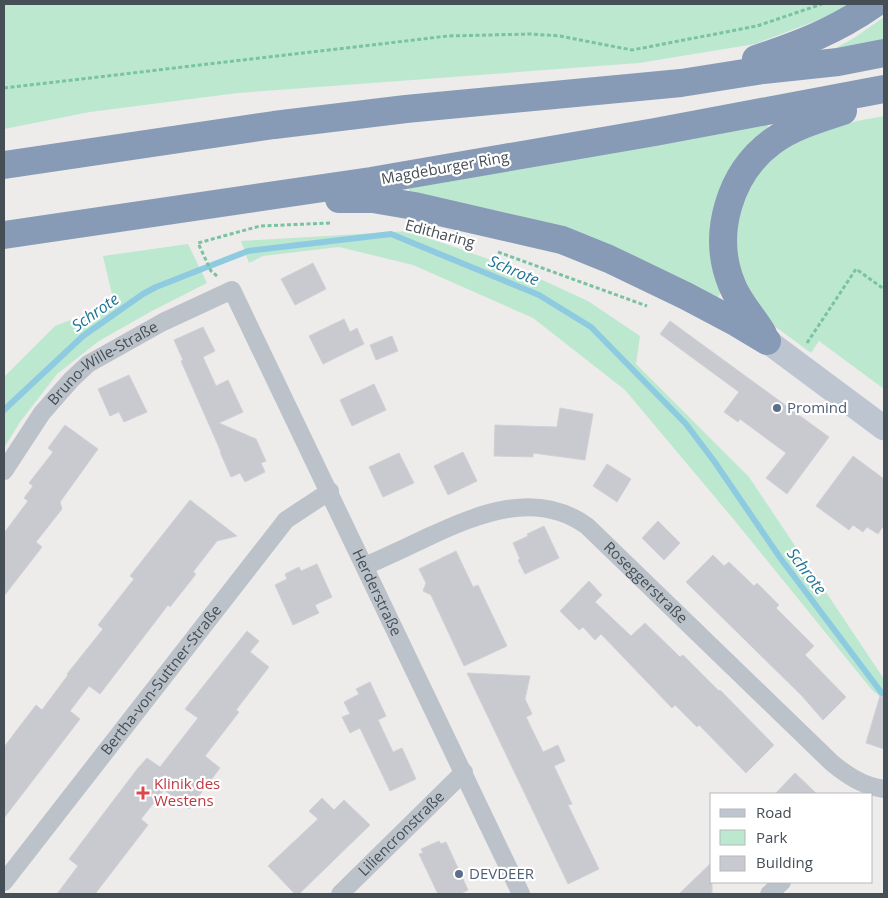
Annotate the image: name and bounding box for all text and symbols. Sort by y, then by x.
street label: Magdeburger Ring [380,146,510,188]
street label: Editharing [403,214,477,252]
water label: Schrote [485,249,543,291]
water label: Schrote [67,288,123,336]
street label: Bruno-Wille-Straße [43,316,161,409]
place label: Promind [787,397,847,417]
marker: Promind [771,402,783,414]
street label: Roseggerstraße [600,537,693,627]
water label: Schrote [782,543,832,599]
street label: Herderstraße [348,545,407,639]
street label: Bertha-von-Suttner-Straße [96,600,225,759]
place label: Klinik des Westens [154,773,220,810]
marker: Klinik des Westens [136,786,150,800]
street label: Liliencronstraße [353,786,448,880]
legend [710,793,873,883]
text: Road [756,802,792,822]
text: Park [756,827,787,847]
text: Building [756,852,813,872]
place label: DEVDEER [469,863,535,883]
marker: DEVDEER [453,868,465,880]

